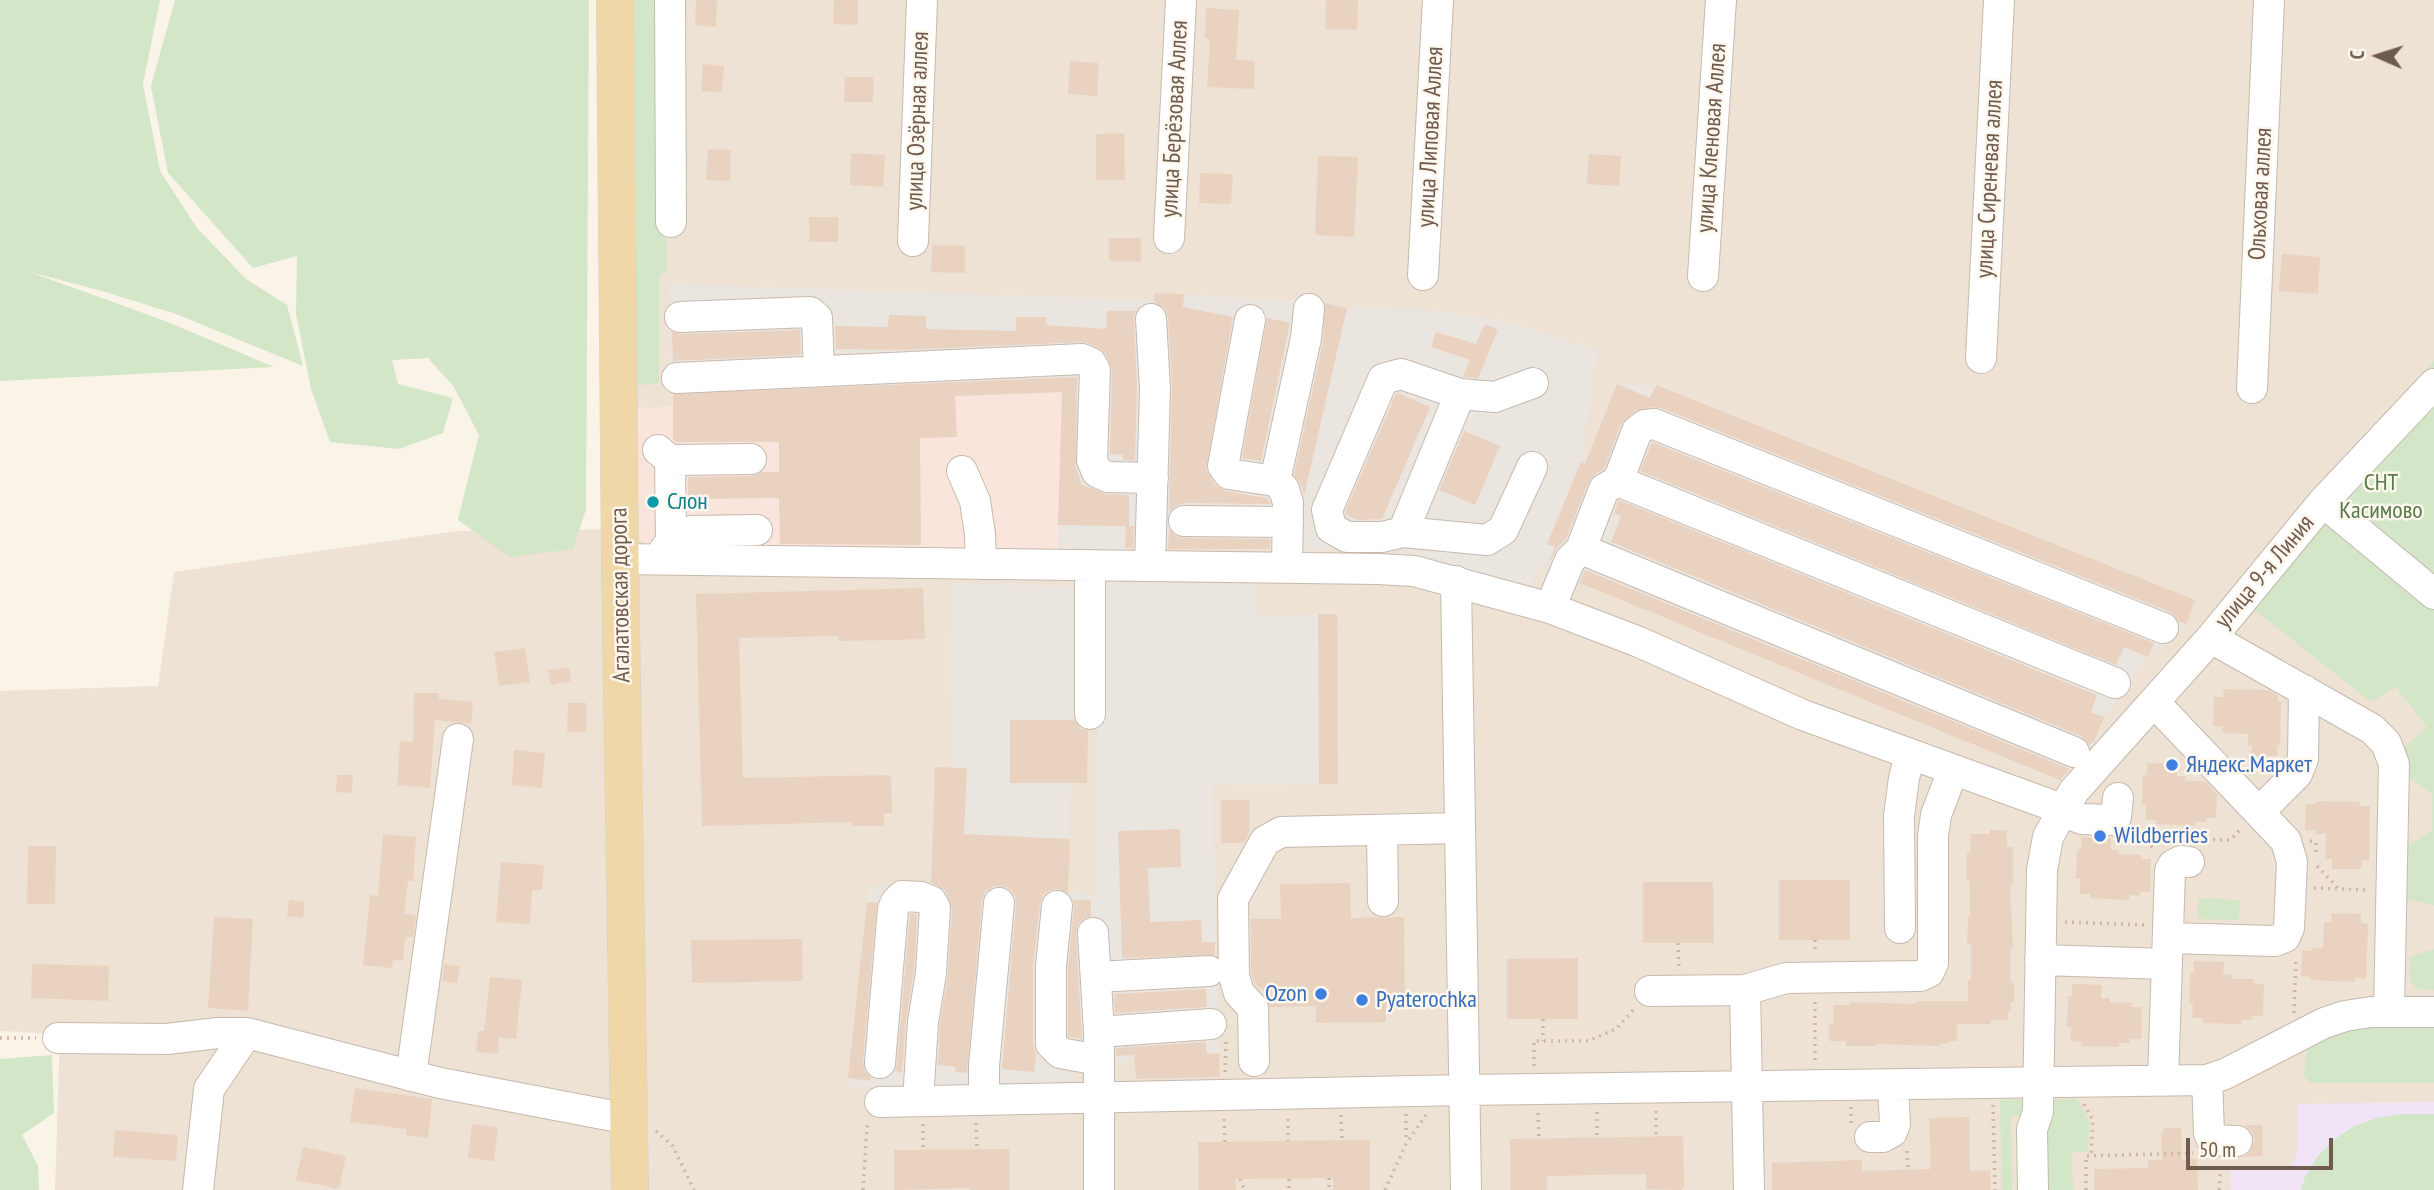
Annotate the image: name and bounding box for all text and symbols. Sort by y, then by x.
street label: улица Берёзовая Аллея [1155,20,1195,218]
north arrow [2343,21,2413,91]
street label: улица Озёрная аллея [900,31,936,211]
street label: улица Кленовая Аллея [1691,42,1733,234]
street label: улица Липовая Аллея [1412,46,1450,228]
text: С [2345,50,2369,60]
street label: улица Сиреневая аллея [1970,79,2010,279]
street label: Ольховая аллея [2243,127,2279,261]
park label: СНТ Касимово [2339,469,2423,525]
place label: Слон [667,488,708,516]
marker: Слон [645,494,661,510]
street label: Агалатовская дорога [605,507,637,683]
street label: улица 9-я Линия [2209,509,2321,635]
place label: Яндекс.Маркет [2186,751,2312,779]
marker: Яндекс.Маркет [2164,757,2180,773]
place label: Wildberries [2114,822,2208,850]
marker: Wildberries [2092,828,2108,844]
place label: Ozon [1265,980,1307,1008]
marker: Ozon [1313,986,1329,1002]
place label: Pyaterochka [1376,986,1477,1014]
marker: Pyaterochka [1354,992,1370,1008]
scale bar [2189,1124,2336,1168]
text: 50 m [2199,1136,2236,1163]

